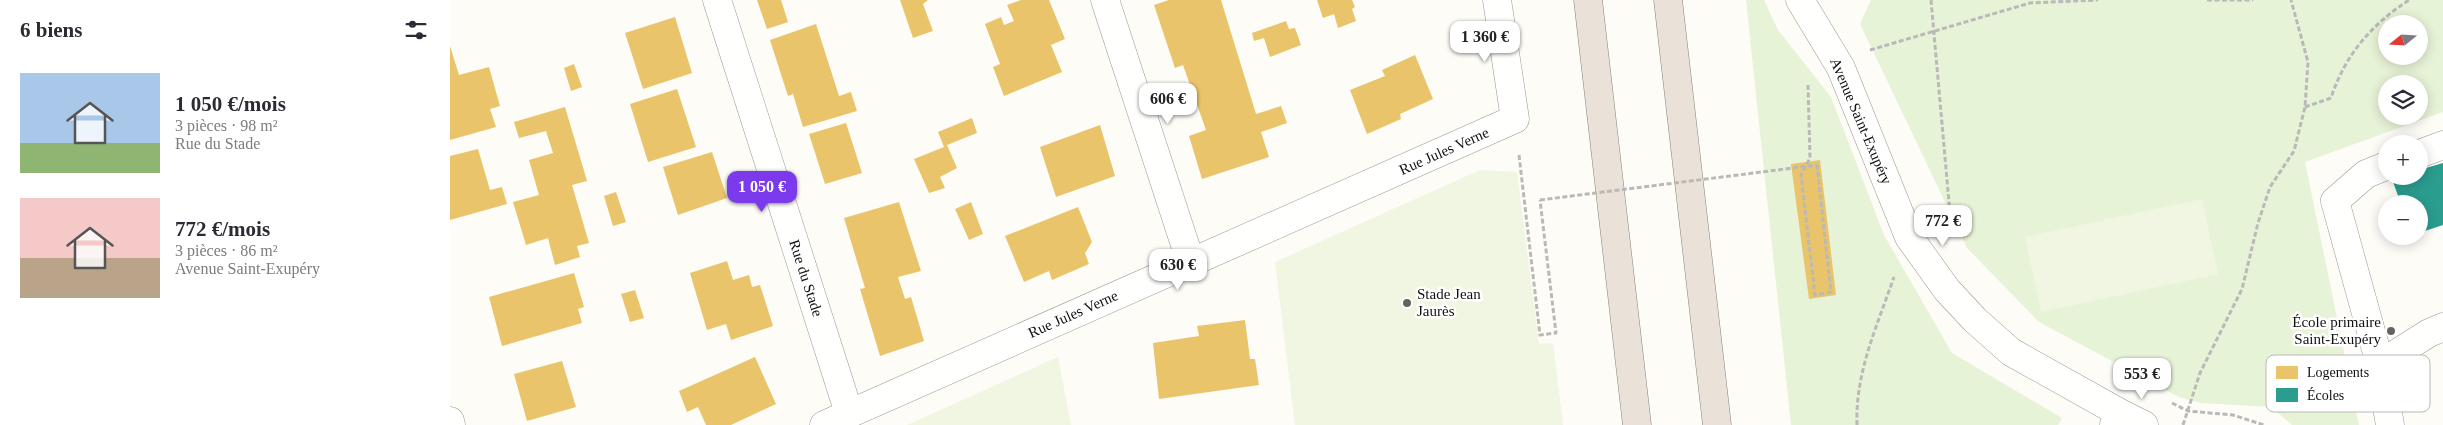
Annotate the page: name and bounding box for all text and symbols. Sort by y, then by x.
north arrow [2378,15,2428,65]
map controls [2378,15,2428,245]
icon: filters [402,16,430,44]
text: 6 biens [20,18,82,42]
pin: 1 360 € [1439,20,1531,63]
text: 1 360 € [1461,28,1509,45]
street label: Avenue Saint-Exupéry [1827,55,1895,187]
button: layers [2378,75,2428,125]
pin: 606 € [1133,82,1203,125]
text: 606 € [1150,90,1186,107]
text: 1 050 €/mois [175,92,286,116]
icon: home [60,93,120,153]
text: 3 pièces · 98 m² [175,117,278,134]
street label: Rue Jules Verne [1397,124,1492,178]
text: Rue du Stade [175,135,260,152]
button: + [2378,135,2428,185]
pin: 1 050 € [716,170,808,213]
text: 1 050 € [738,178,786,195]
button: − [2378,195,2428,245]
pin: 772 € [1908,204,1978,247]
text: 772 € [1925,212,1961,229]
text: 772 €/mois [175,217,270,241]
icon: home [60,218,120,278]
street label: Rue du Stade [786,237,826,319]
text: 3 pièces · 86 m² [175,242,278,259]
pin: 630 € [1143,248,1213,291]
text: 630 € [1160,256,1196,273]
text: Avenue Saint-Exupéry [175,260,320,277]
place label: Stade Jean Jaurès [1417,286,1481,319]
street label: Rue Jules Verne [1026,287,1121,341]
marker: Stade Jean Jaurès [1401,297,1413,309]
place label: École primaire Saint-Exupéry [2292,314,2381,347]
marker: École primaire Saint-Exupéry [2385,325,2397,337]
legend [2266,355,2430,412]
pin: 553 € [2107,358,2177,400]
text: 553 € [2124,365,2160,382]
text: Logements [2307,365,2369,380]
text: Écoles [2307,387,2344,403]

